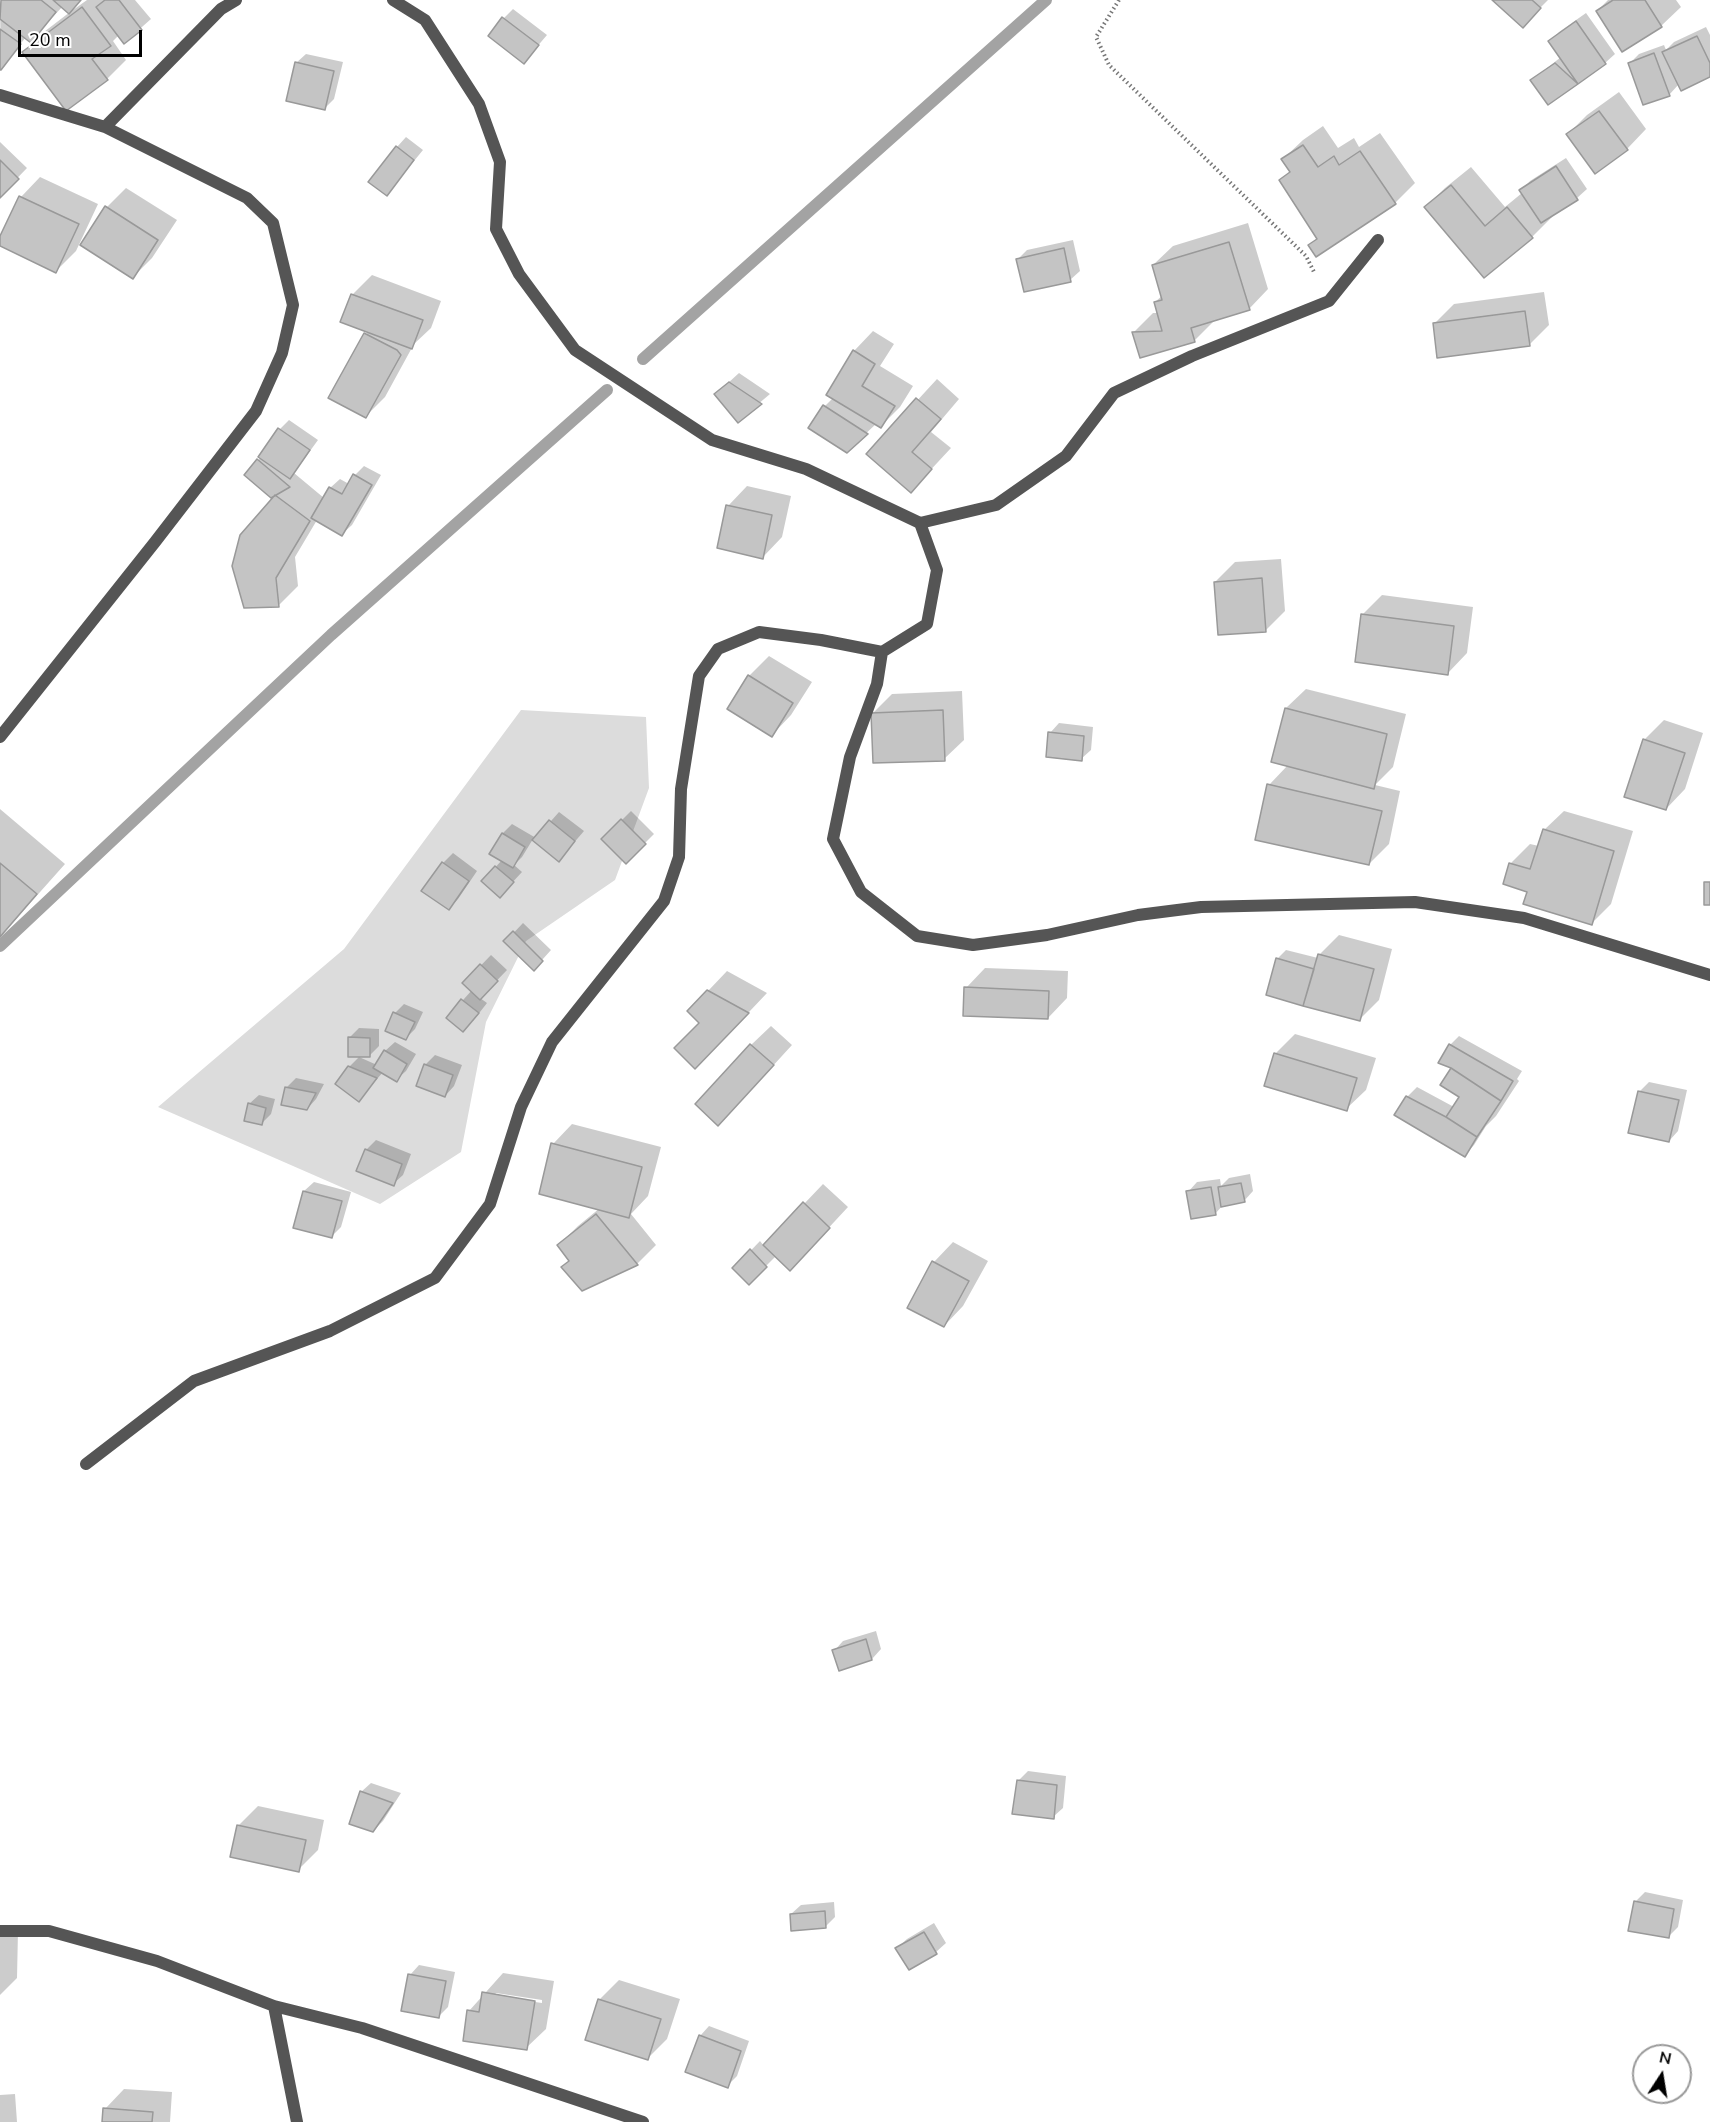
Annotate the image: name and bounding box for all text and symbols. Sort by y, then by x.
scale bar [21,18,146,56]
text: 20 m [29,28,71,52]
north arrow [1632,2044,1692,2104]
text: N [1657,2046,1673,2070]

